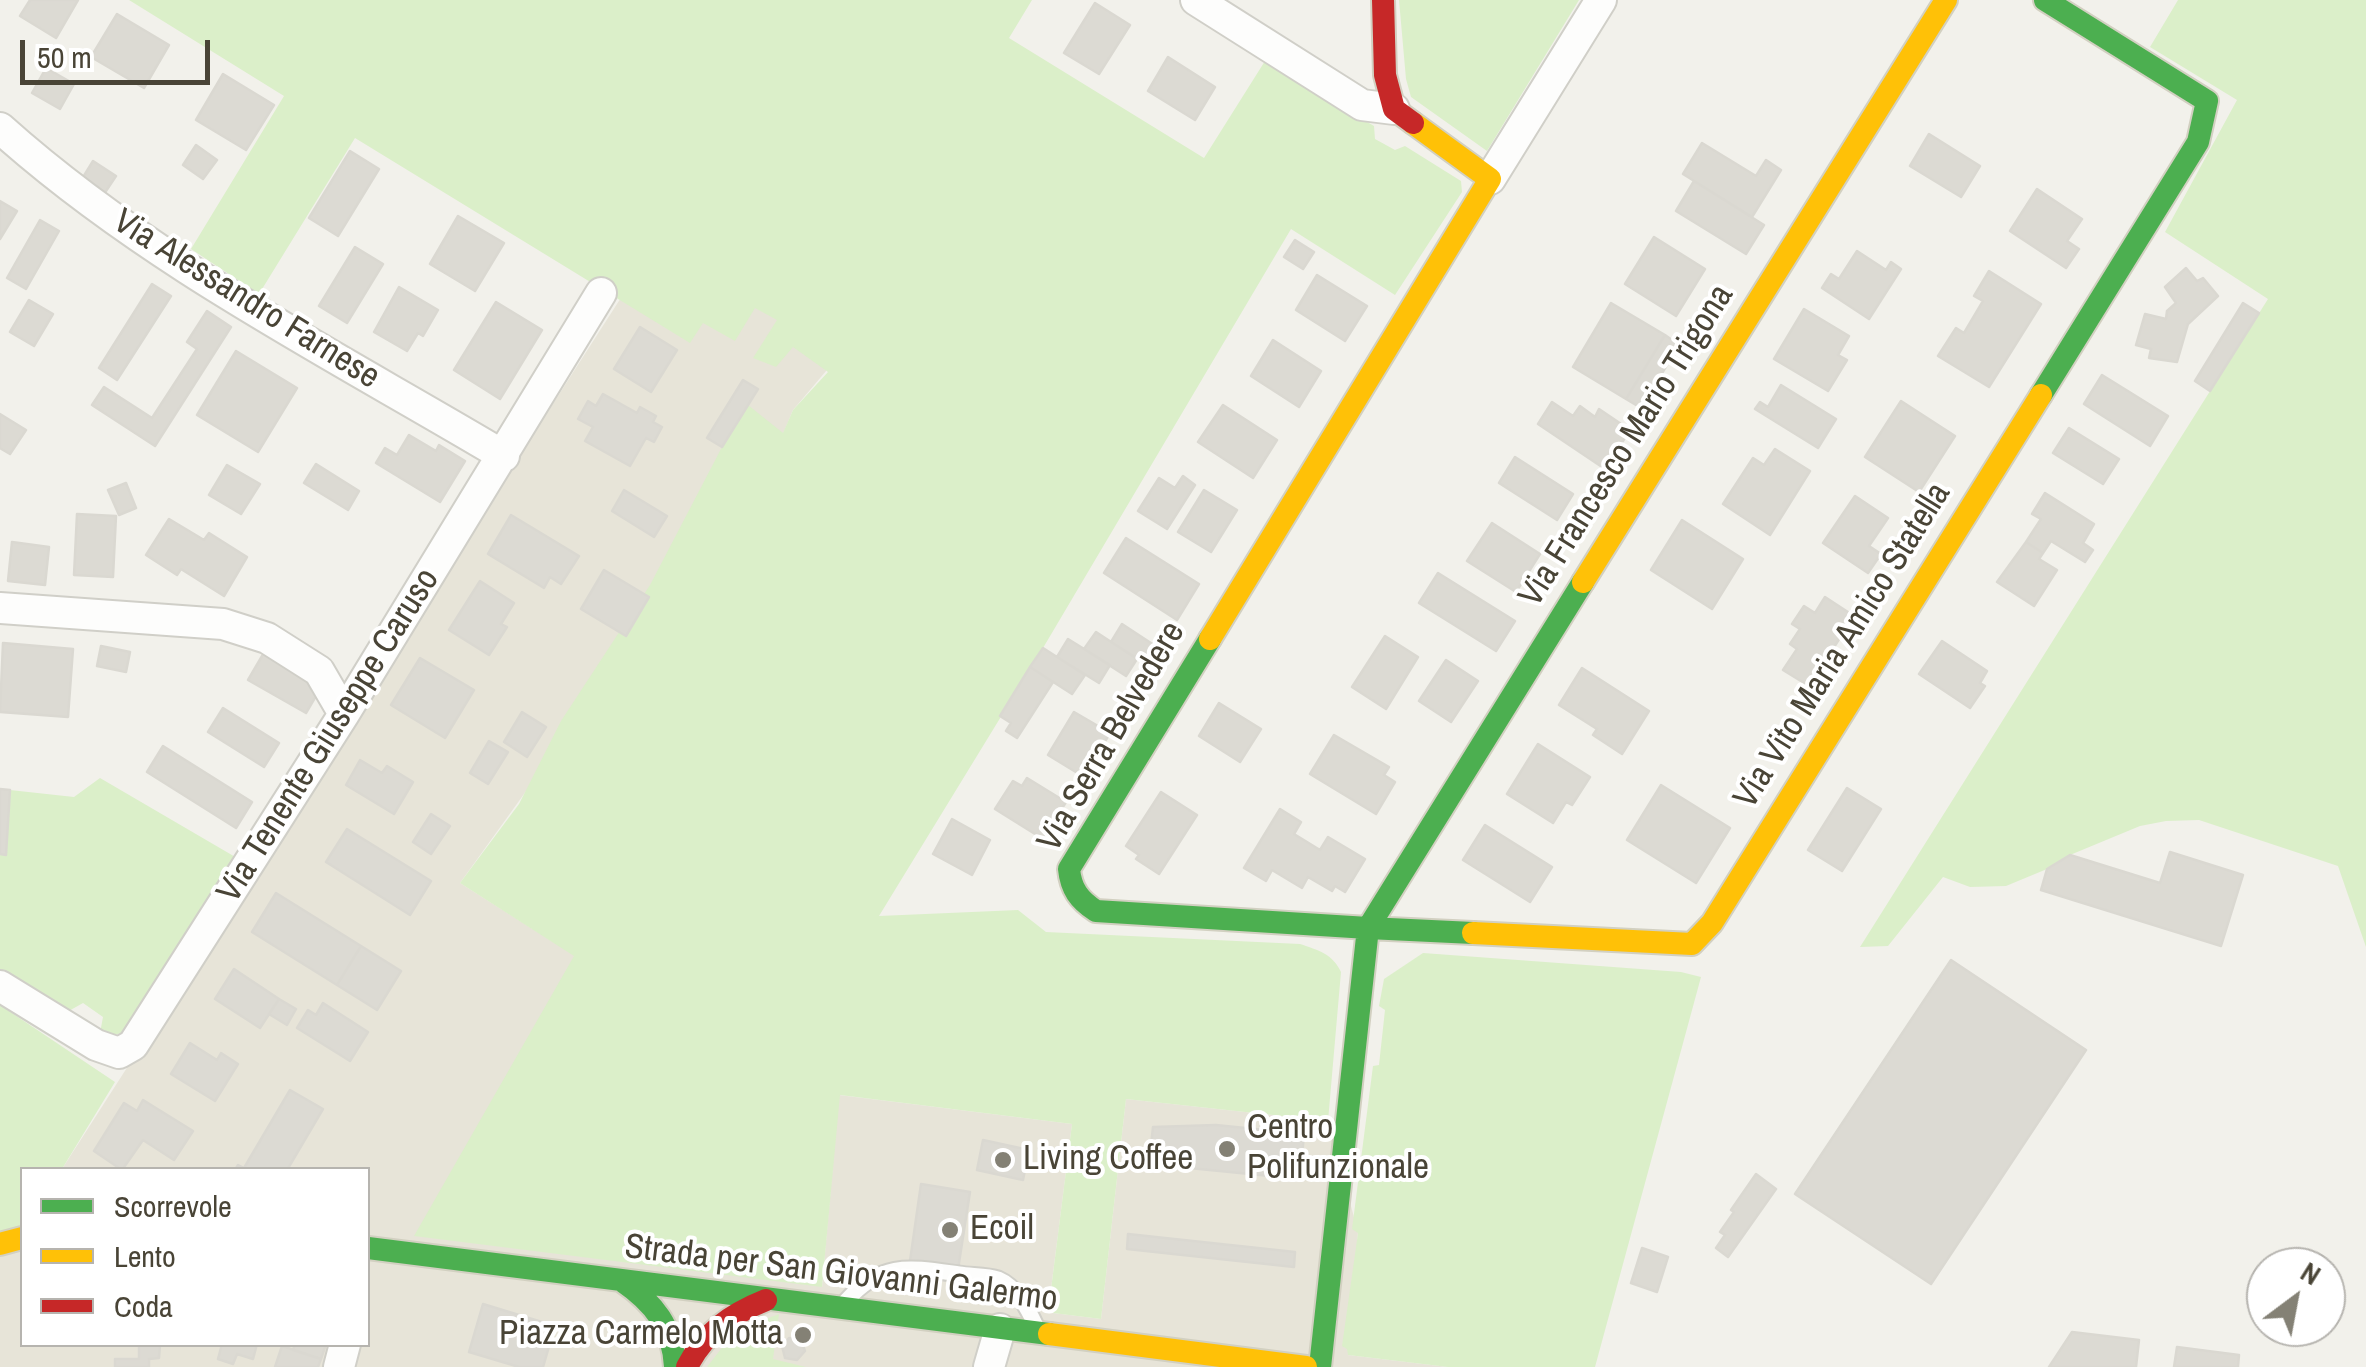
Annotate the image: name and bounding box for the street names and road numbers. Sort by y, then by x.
street label: Via Alessandro Farnese [105,201,387,399]
street label: Via Francesco Mario Trigona [1511,277,1743,615]
street label: Via Vito Maria Amico Statella [1726,476,1960,816]
street label: Via Tenente Giuseppe Caruso [209,561,449,911]
street label: Via Serra Belvedere [1029,615,1195,859]
street label: Strada per San Giovanni Galermo [622,1227,1060,1321]

